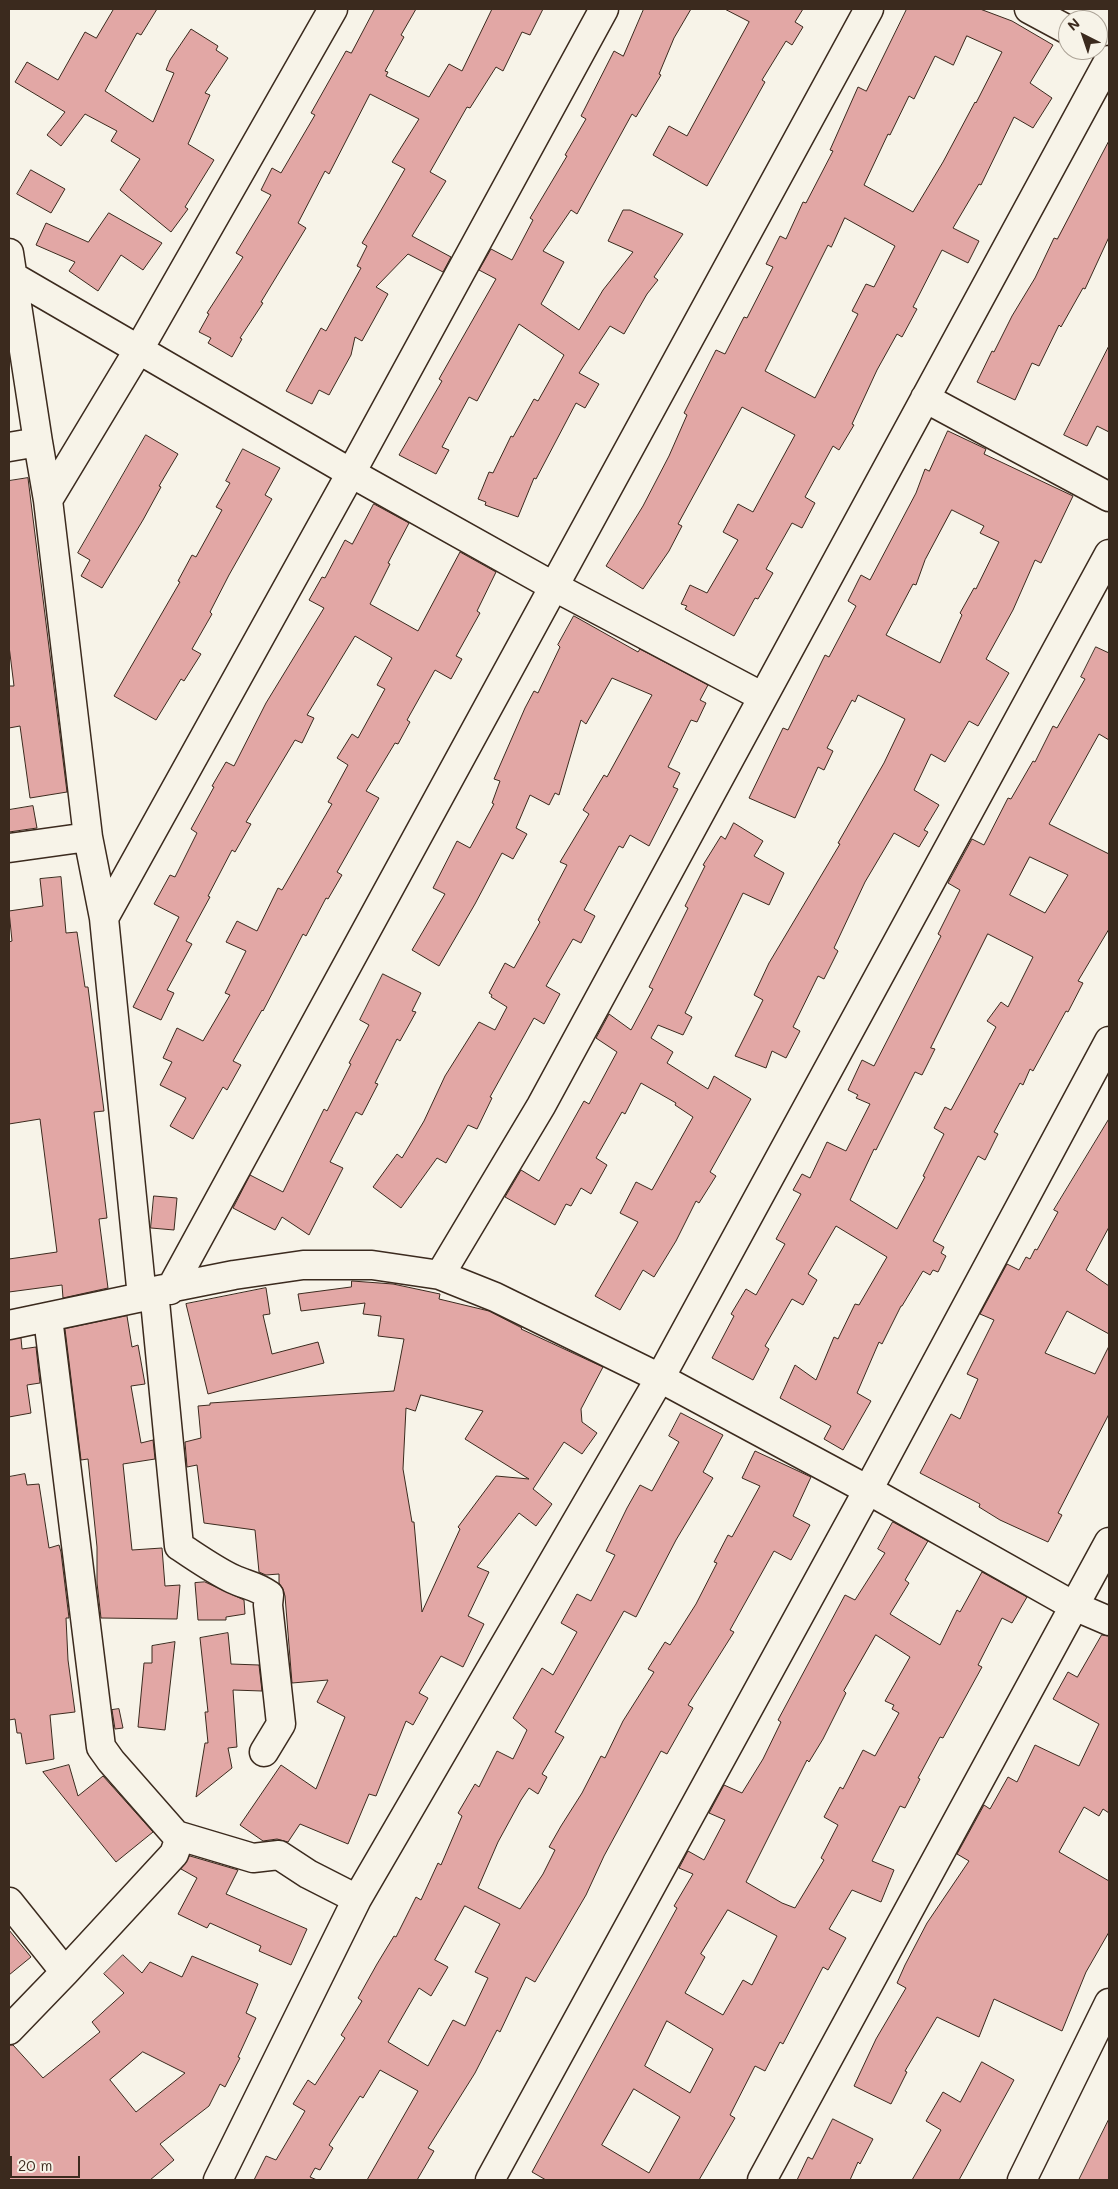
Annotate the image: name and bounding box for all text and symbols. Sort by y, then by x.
north arrow [1058,10,1108,60]
text: N [1063,13,1084,35]
scale bar [12,2146,82,2178]
text: 20 m [18,2155,52,2175]

